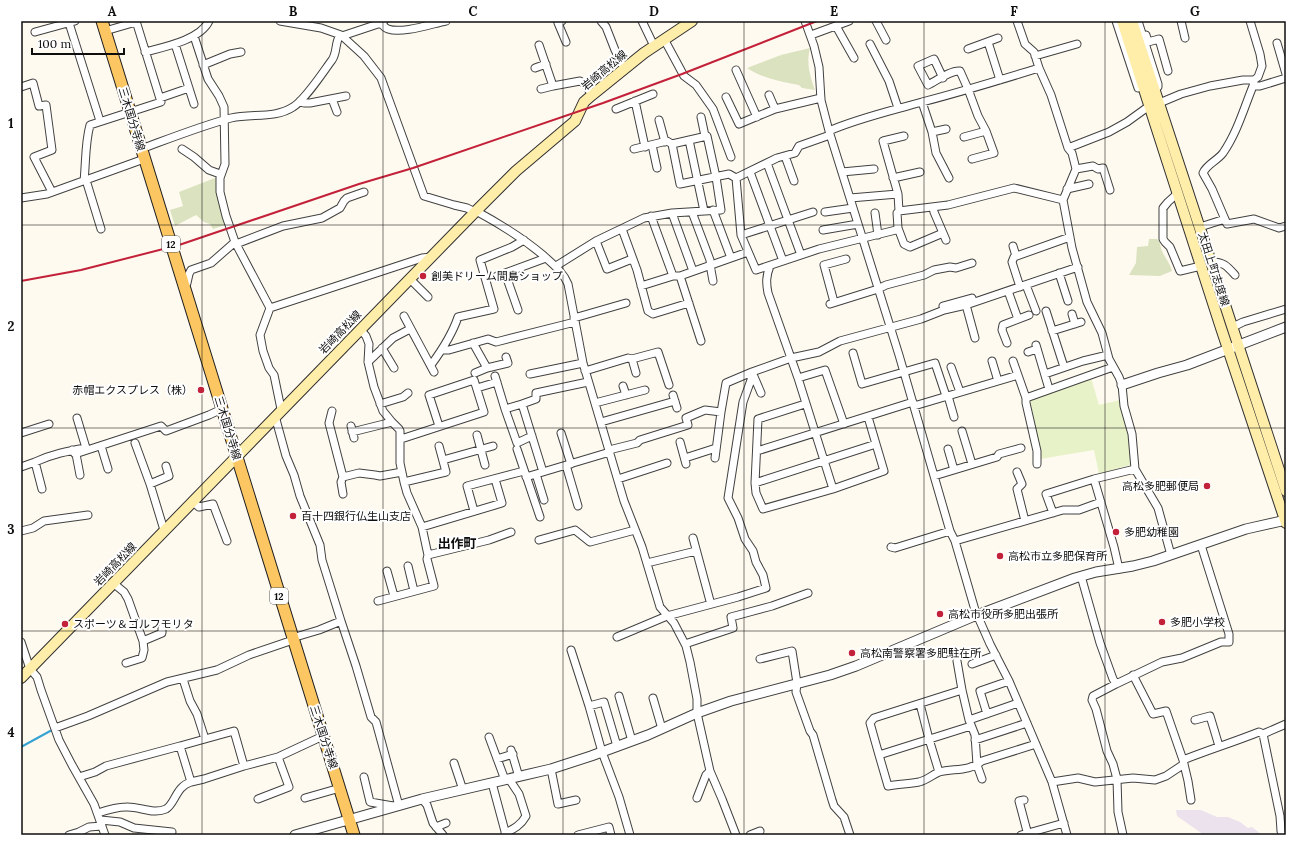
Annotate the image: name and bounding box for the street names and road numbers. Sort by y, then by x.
street label: 岩崎高松線 [578,47,630,93]
street label: 三木国分寺線 [116,85,148,153]
street label: 太田上町志度線 [1195,230,1233,308]
road number: 12 [162,236,180,252]
street label: 岩崎高松線 [316,307,364,357]
street label: 三木国分寺線 [212,394,244,462]
street label: 岩崎高松線 [91,539,139,589]
road number: 12 [270,588,288,604]
street label: 三木国分寺線 [307,703,341,771]

